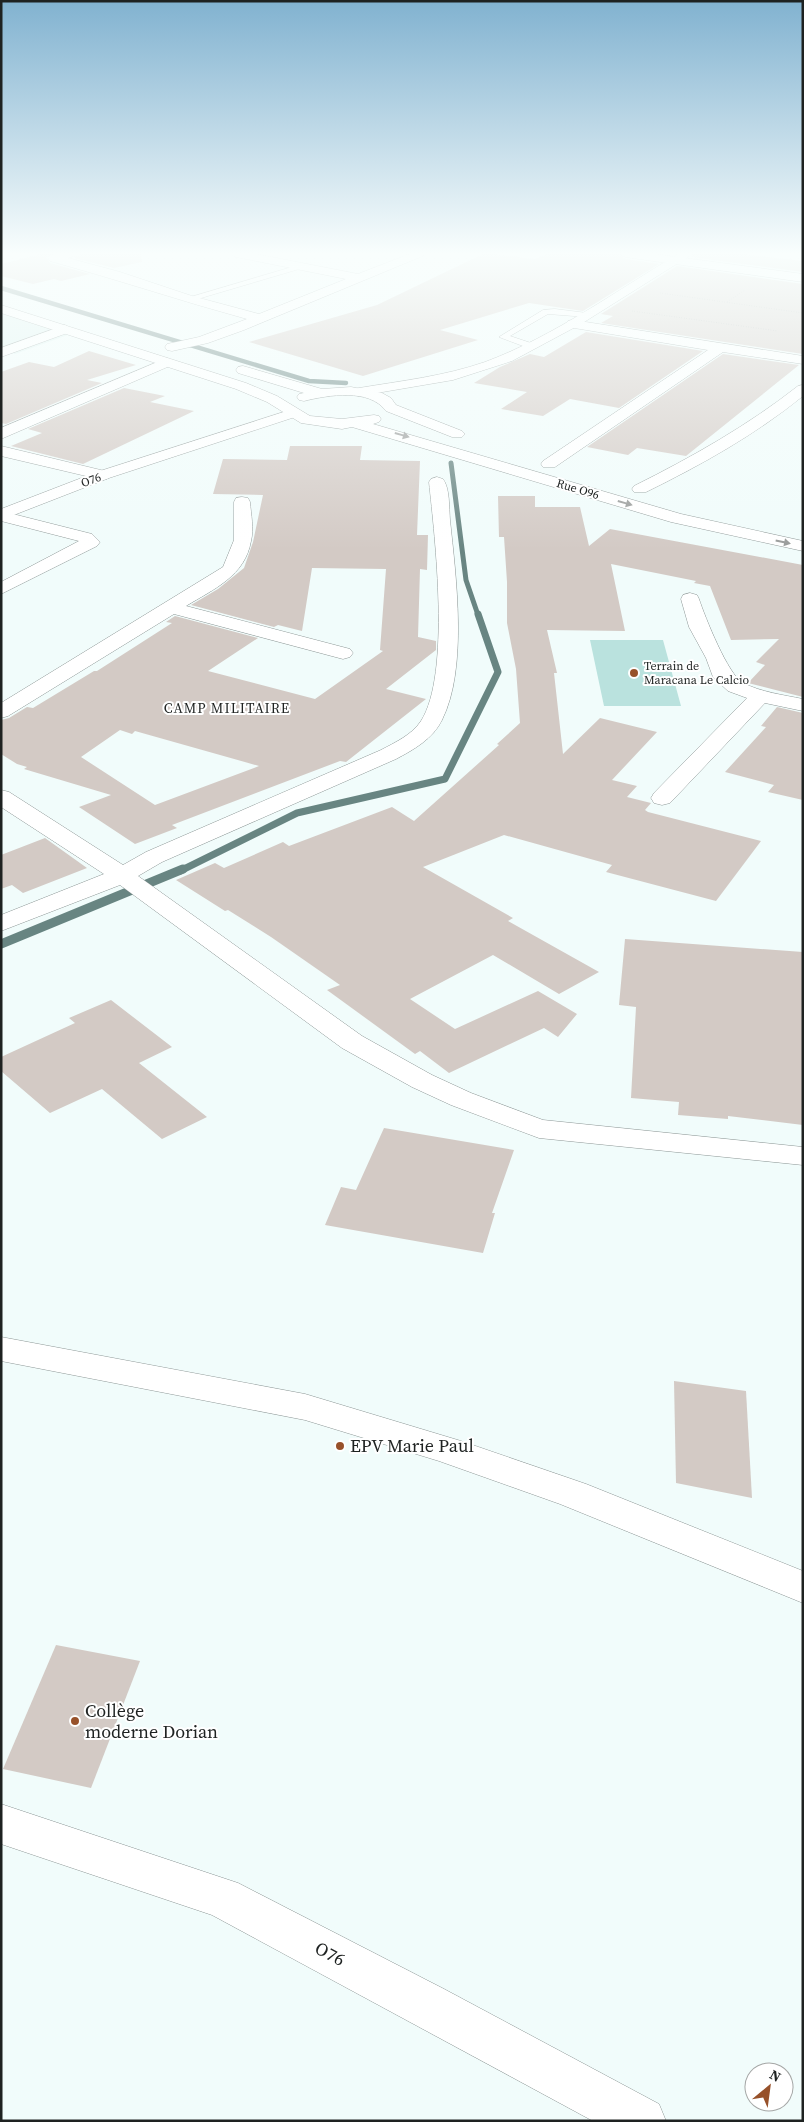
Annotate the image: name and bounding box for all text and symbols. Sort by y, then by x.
one-way arrow [395,432,410,440]
street label: O76 [79,469,103,491]
street label: Rue O96 [555,475,601,503]
one-way arrow [617,499,633,507]
one-way arrow [775,538,790,546]
place label: Terrain de Maracana Le Calcio [644,658,750,688]
marker: Terrain de Maracana Le Calcio [628,667,640,679]
district label: CAMP MILITAIRE [164,698,290,718]
place label: EPV Marie Paul [350,1433,474,1458]
marker: EPV Marie Paul [334,1440,346,1452]
place label: Collège moderne Dorian [85,1698,218,1744]
marker: Collège moderne Dorian [69,1715,81,1727]
street label: O76 [311,1935,350,1972]
north arrow [744,2062,794,2112]
text: N [766,2064,785,2087]

